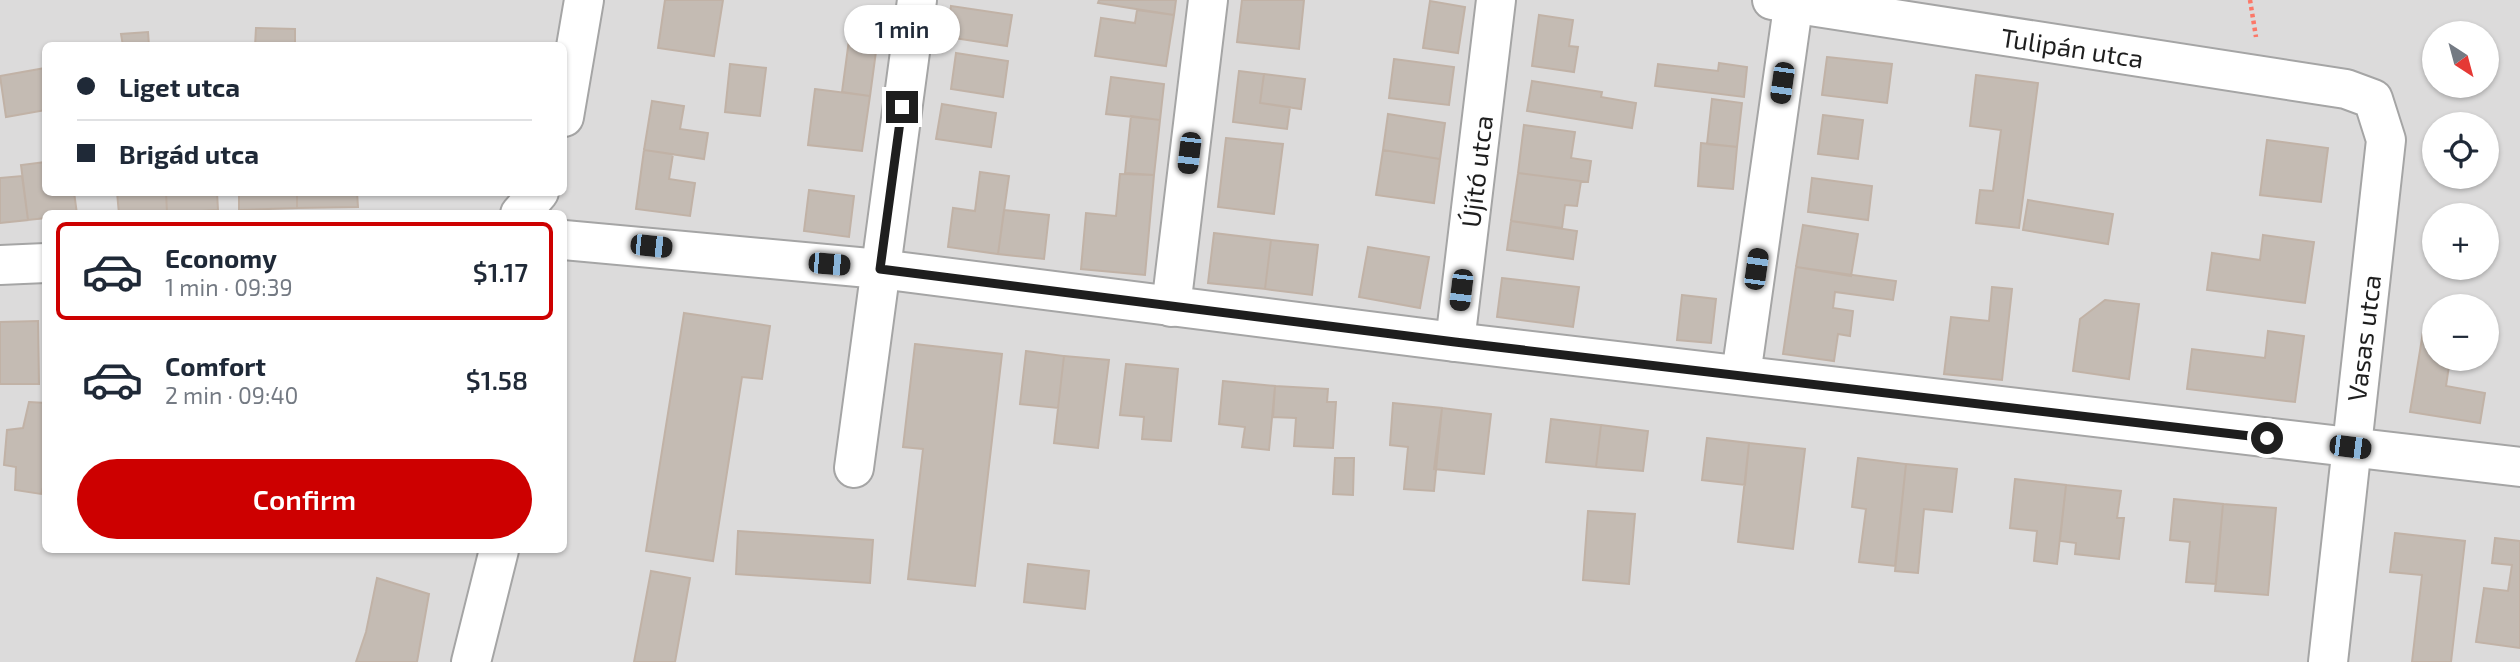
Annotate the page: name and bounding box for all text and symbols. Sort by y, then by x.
callout: 1 min [844,6,960,55]
text: 1 min [875,15,929,43]
street label: Tulipán utca [1999,20,2146,73]
north arrow [2422,21,2499,98]
map controls [2422,21,2499,371]
car [1769,61,1796,105]
text: Liget utca [119,71,240,102]
route end [886,91,918,123]
button: locate [2422,112,2499,189]
street label: Újító utca [1453,114,1498,229]
car [1177,131,1202,175]
text: Brigád utca [119,138,259,169]
button: + [2422,203,2499,280]
car [630,233,673,259]
icon: car [81,240,144,303]
text: Economy [165,242,277,273]
car [1743,247,1770,291]
car [808,252,851,276]
text: $1.17 [473,256,528,287]
car [1449,268,1474,312]
text: 1 min · 09:39 [165,273,293,301]
street label: Vasas utca [2340,273,2386,403]
button: − [2422,294,2499,371]
icon: car [81,348,144,411]
text: Comfort [165,350,266,381]
text: $1.58 [466,364,528,395]
text: 2 min · 09:40 [165,381,298,409]
route start [2251,422,2283,454]
car [2328,434,2373,460]
button: Confirm [77,459,532,539]

